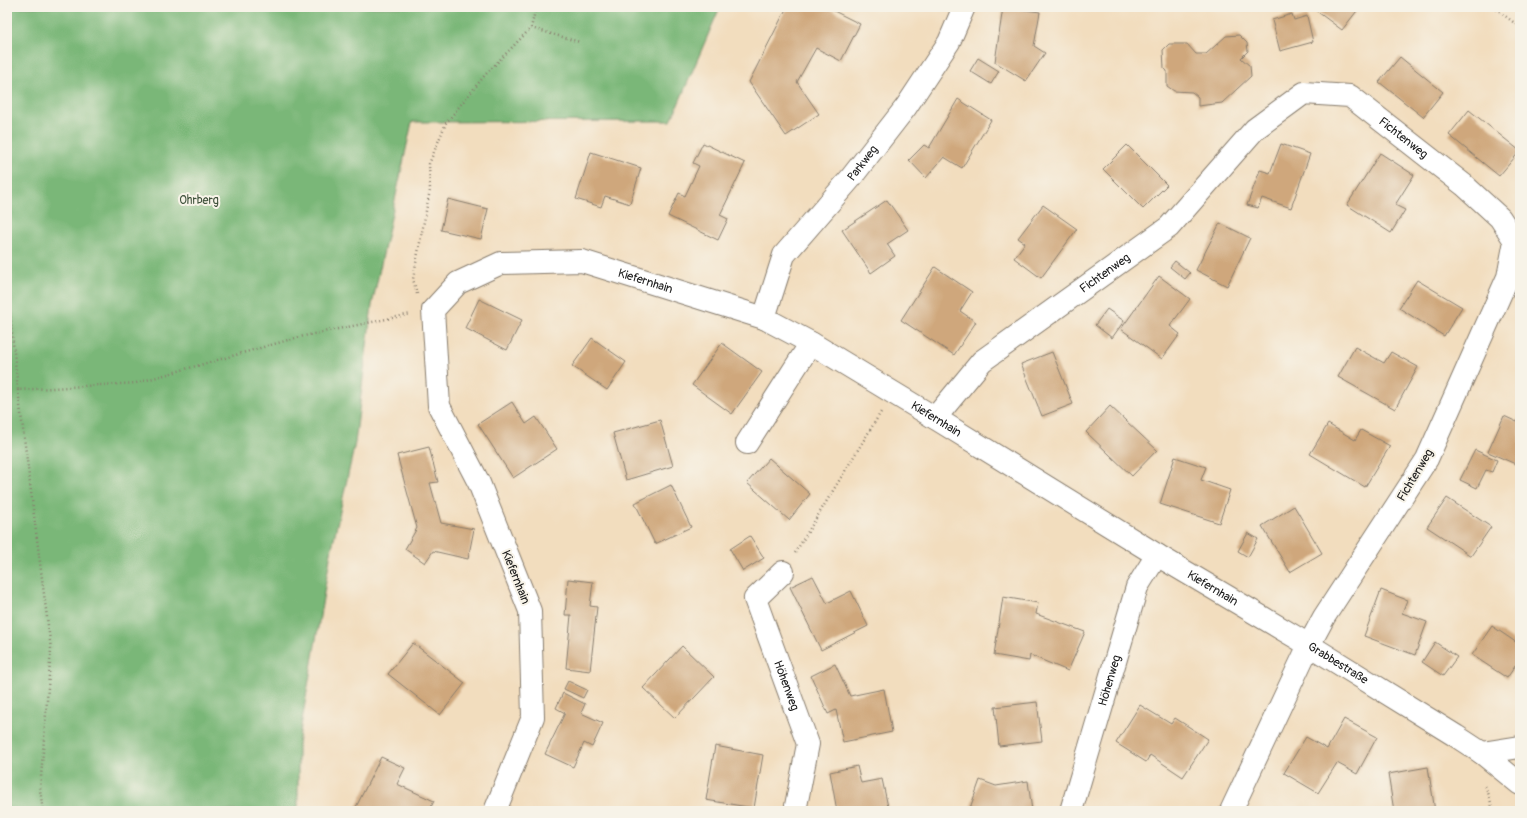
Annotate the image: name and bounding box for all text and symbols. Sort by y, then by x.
street label: Fichtenweg [1375,114,1431,162]
street label: Parkweg [844,142,881,184]
park label: Ohrberg [179,193,219,208]
street label: Fichtenweg [1077,250,1133,297]
street label: Kiefernhain [616,266,675,297]
street label: Kiefernhain [908,398,964,441]
street label: Fichtenweg [1394,446,1437,504]
street label: Kiefernhain [498,548,533,606]
street label: Kiefernhain [1184,568,1241,609]
street label: Grabbestraße [1305,639,1371,688]
street label: Höhenweg [1095,653,1125,708]
street label: Höhenweg [770,658,802,713]

